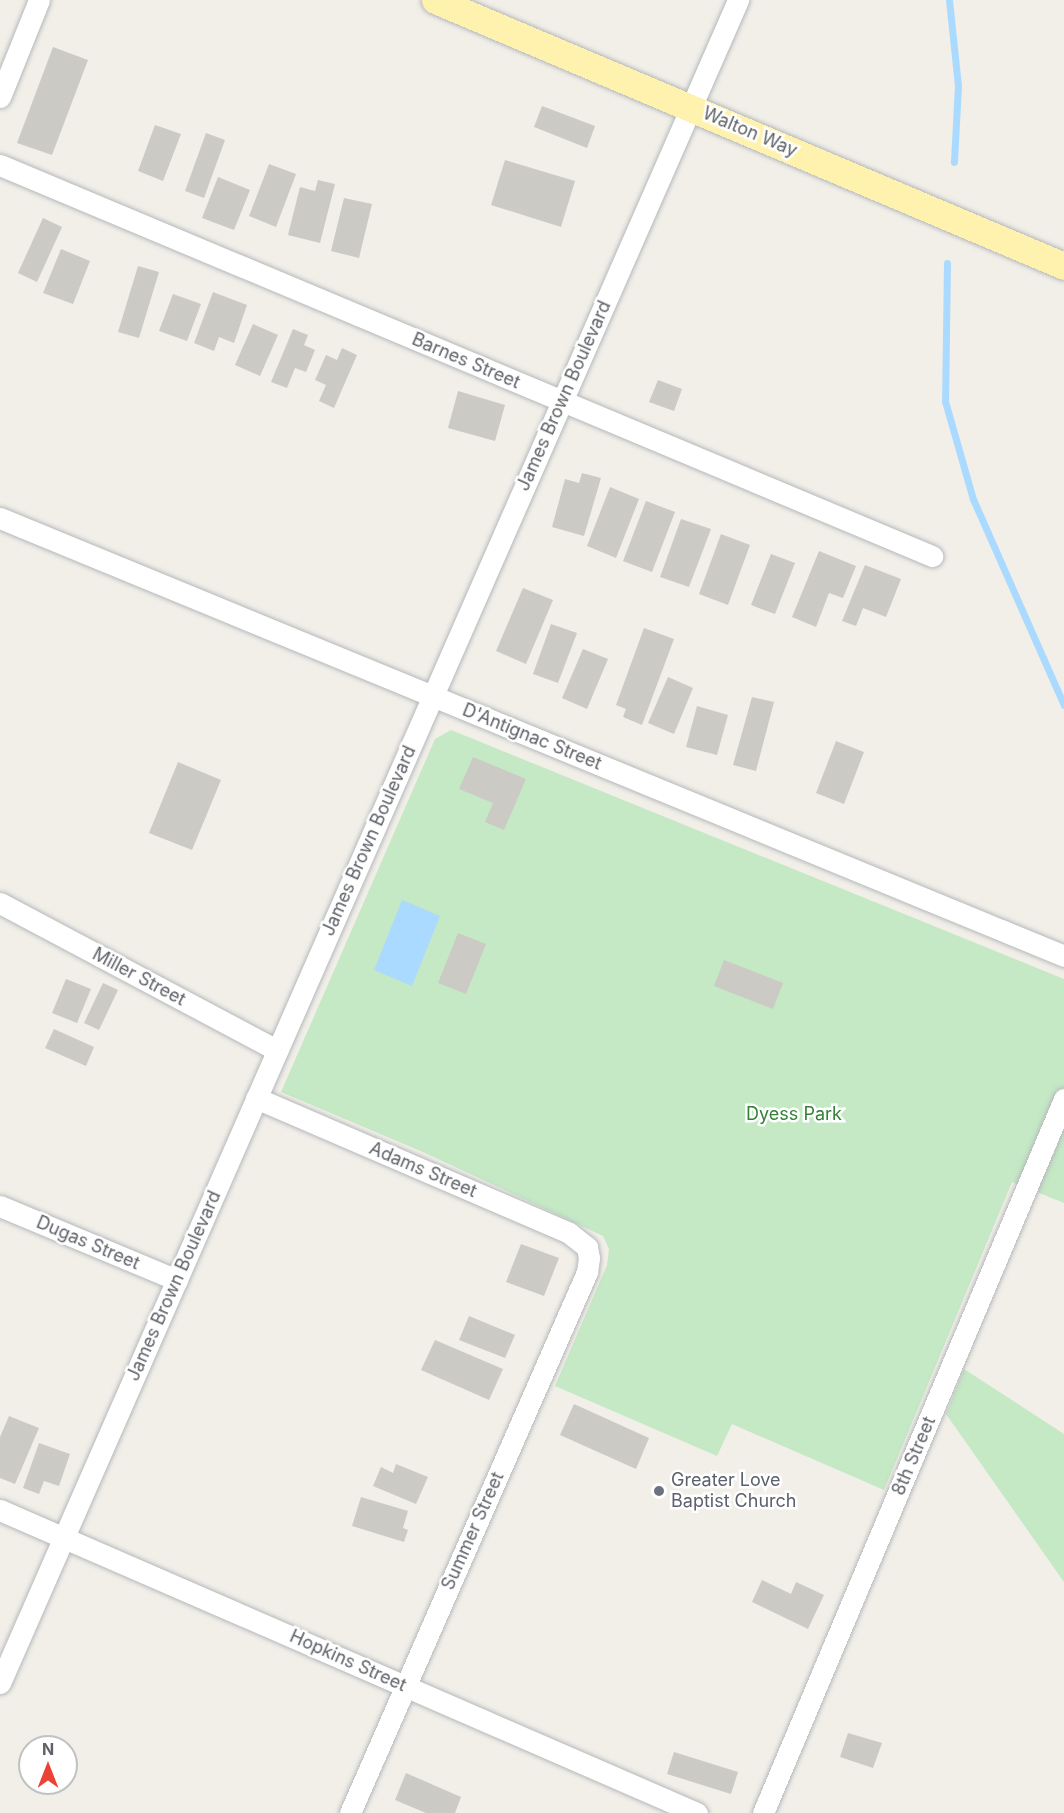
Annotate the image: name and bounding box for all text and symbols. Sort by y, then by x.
street label: Walton Way [700,102,800,162]
street label: James Brown Boulevard [512,298,616,494]
street label: Barnes Street [409,329,523,393]
street label: D'Antignac Street [459,699,605,775]
street label: James Brown Boulevard [317,743,421,939]
street label: Miller Street [89,943,189,1011]
park label: Dyess Park [746,1103,842,1125]
street label: Adams Street [366,1138,480,1202]
street label: James Brown Boulevard [122,1188,226,1384]
street label: Dugas Street [33,1212,143,1274]
street label: 8th Street [888,1413,940,1499]
street label: Summer Street [437,1469,509,1593]
place label: Greater Love Baptist Church [671,1470,796,1512]
marker: Greater Love Baptist Church [652,1484,666,1498]
street label: Hopkins Street [286,1626,410,1696]
north arrow [18,1735,78,1795]
text: N [42,1739,54,1759]

